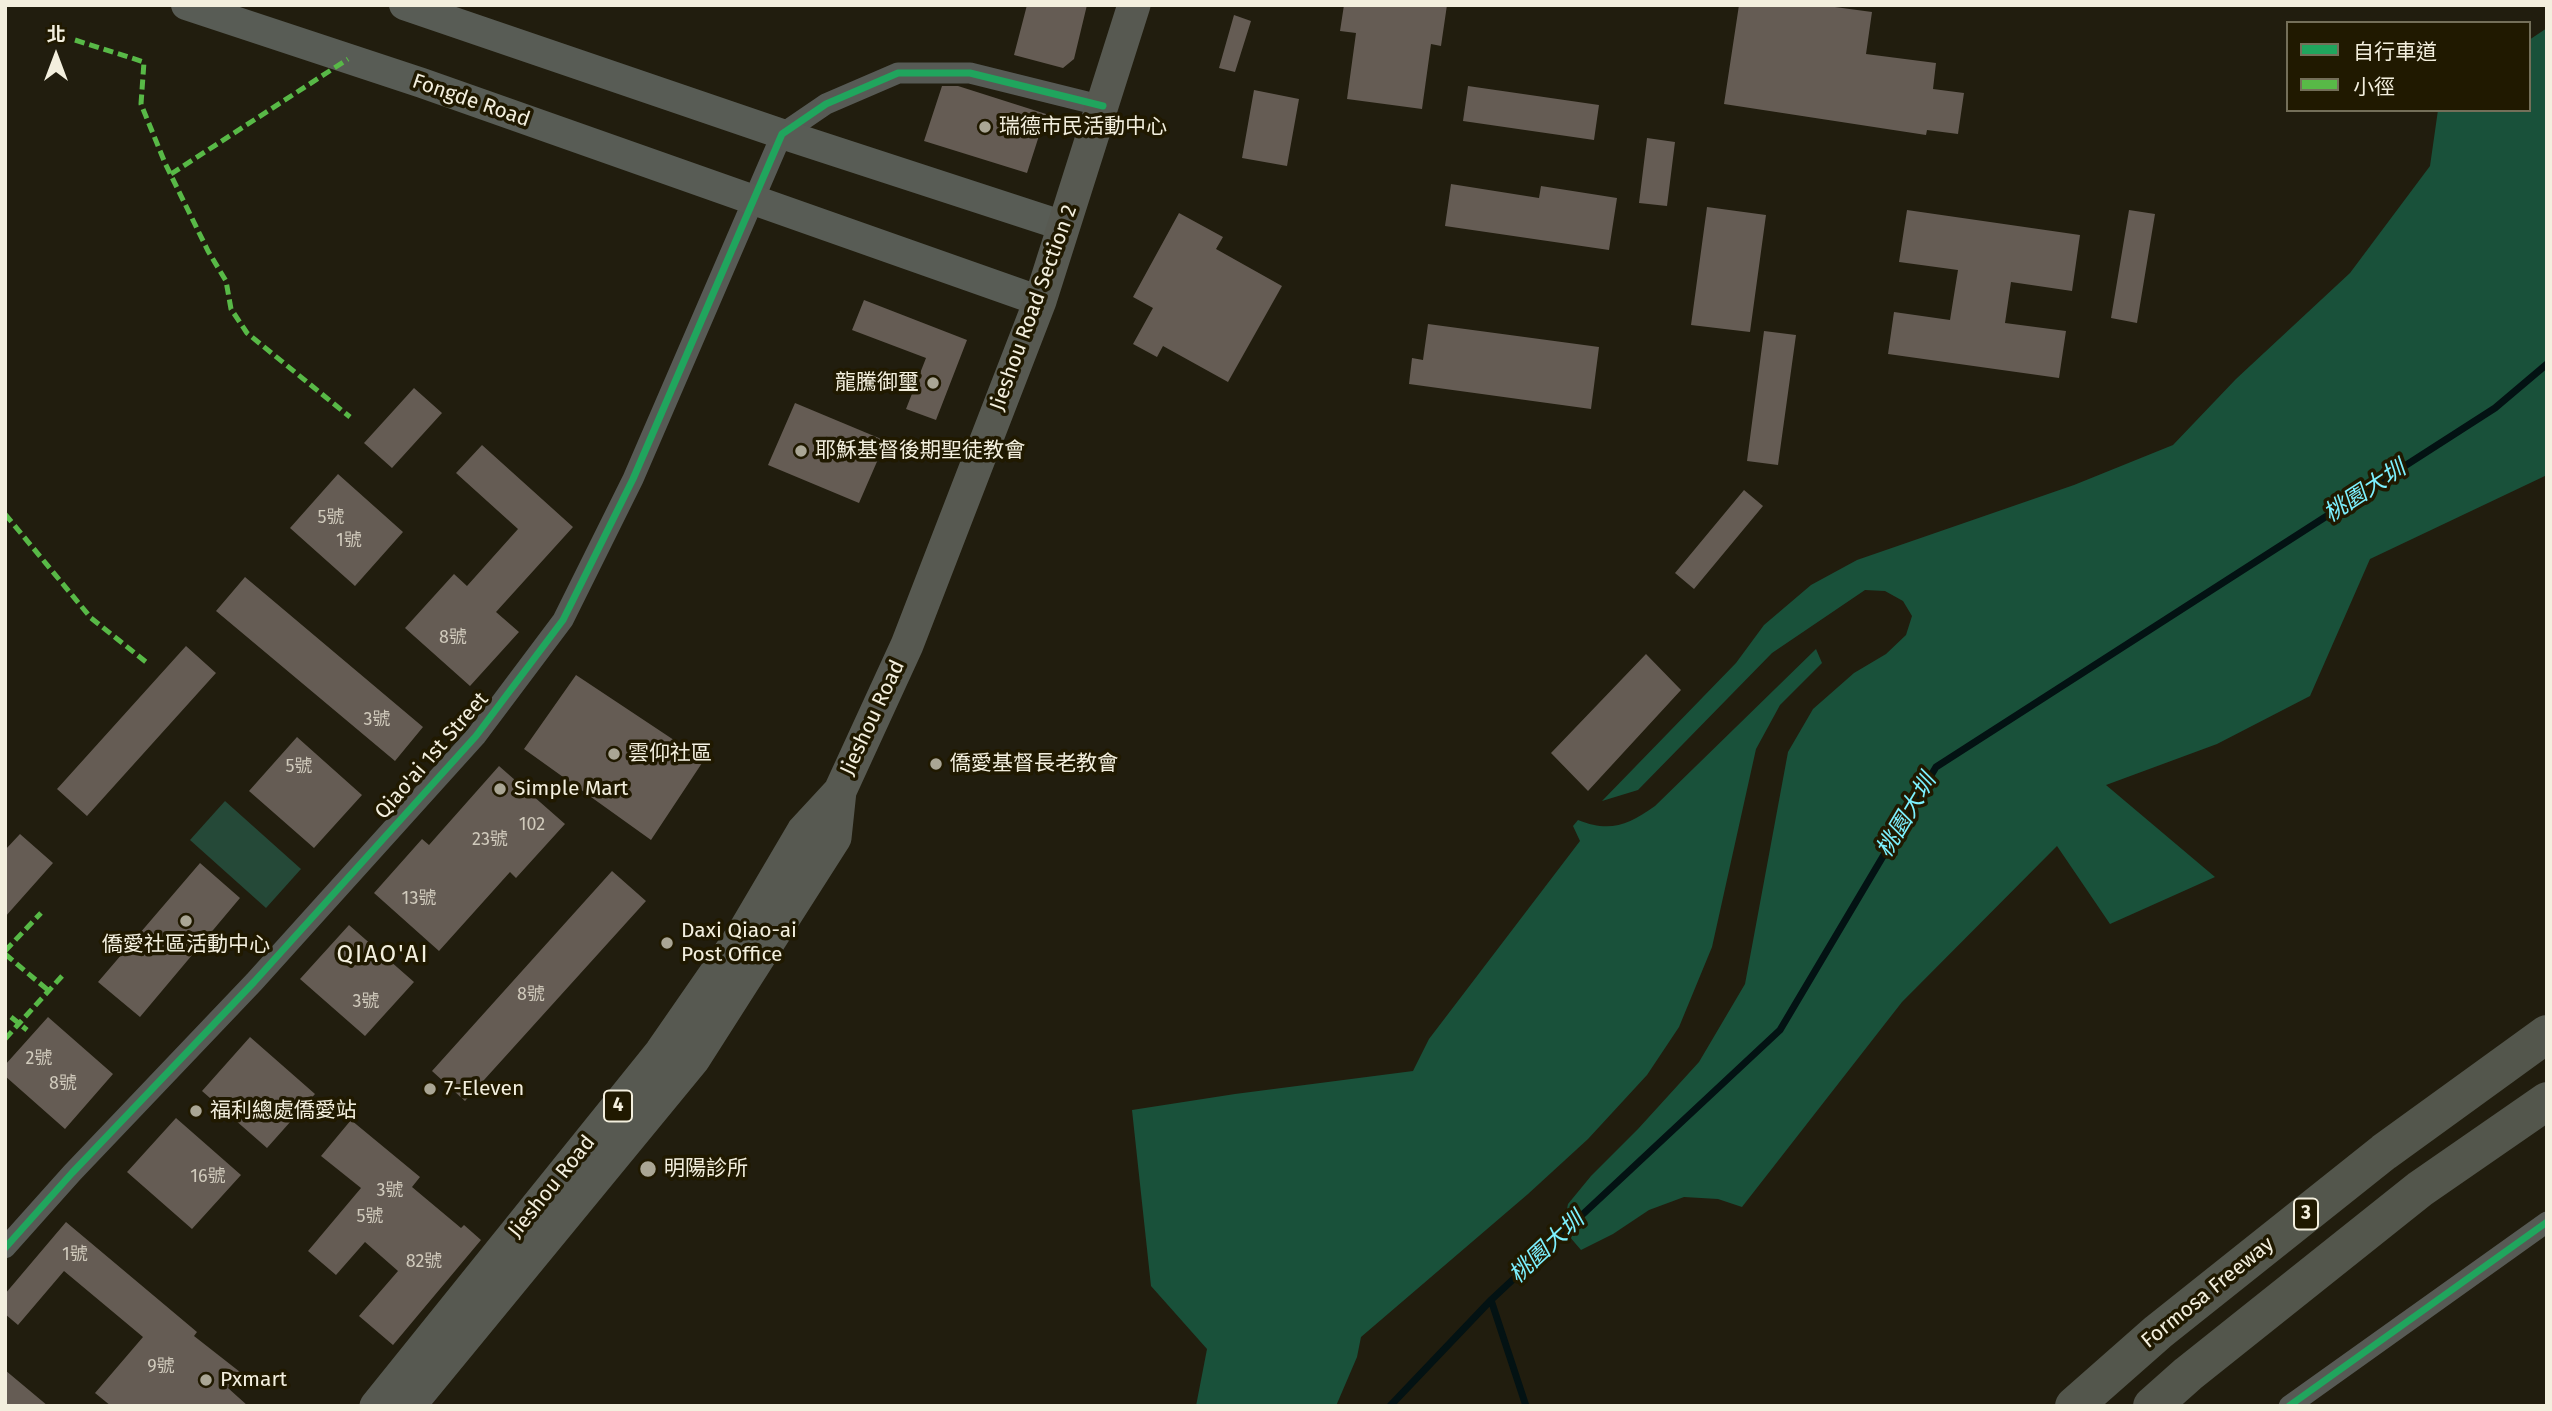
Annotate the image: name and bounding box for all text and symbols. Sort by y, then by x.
north arrow [21,21,91,91]
legend [2286,21,2531,112]
text: 北 [46,23,66,46]
text: 自行車道 [2353,39,2437,65]
street label: Fongde Road [409,69,533,133]
text: 小徑 [2353,74,2395,100]
place label: 瑞德市民活動中心 [999,114,1167,140]
marker: 瑞德市民活動中心 [977,119,993,135]
street label: Jieshou Road Section 2 [985,202,1083,414]
place label: 龍騰御璽 [835,370,919,396]
marker: 龍騰御璽 [925,375,941,391]
place label: 耶穌基督後期聖徒教會 [815,438,1025,464]
marker: 耶穌基督後期聖徒教會 [793,443,809,459]
water label: 桃園大圳 [2319,455,2411,529]
house number: 5號 [317,507,345,529]
house number: 1號 [336,530,362,552]
house number: 8號 [439,627,467,649]
street label: Jieshou Road [835,656,911,780]
street label: Qiao'ai 1st Street [370,687,494,825]
house number: 3號 [364,709,390,731]
place label: 雲仰社區 [628,741,712,767]
marker: 雲仰社區 [606,746,622,762]
place label: 僑愛基督長老教會 [950,751,1118,777]
house number: 5號 [285,756,313,778]
marker: 僑愛基督長老教會 [928,756,944,772]
water label: 桃園大圳 [1871,769,1943,863]
place label: Simple Mart [514,776,628,802]
marker: Simple Mart [492,781,508,797]
house number: 102 [519,814,545,836]
house number: 23號 [472,829,508,851]
house number: 13號 [402,888,436,910]
marker: 僑愛社區活動中心 [178,913,194,929]
place label: Daxi Qiao-ai Post Office [681,918,797,968]
place label: 僑愛社區活動中心 [102,932,270,958]
marker: Daxi Qiao-ai Post Office [659,935,675,951]
district label: QIAO'AI [337,941,429,969]
house number: 8號 [517,984,545,1006]
house number: 3號 [353,991,379,1013]
house number: 2號 [26,1048,52,1070]
house number: 8號 [49,1073,77,1095]
place label: 7-Eleven [444,1076,524,1102]
marker: 7-Eleven [422,1081,438,1097]
road number: 4 [604,1090,632,1122]
place label: 福利總處僑愛站 [210,1098,357,1124]
marker: 福利總處僑愛站 [188,1103,204,1119]
street label: Jieshou Road [503,1131,601,1243]
place label: 明陽診所 [664,1156,748,1182]
marker: 明陽診所 [638,1159,658,1179]
house number: 16號 [190,1166,226,1188]
house number: 3號 [377,1180,403,1202]
road number: 3 [2294,1198,2318,1230]
house number: 5號 [356,1206,384,1228]
water label: 桃園大圳 [1504,1207,1590,1289]
street label: Formosa Freeway [2137,1232,2279,1354]
house number: 1號 [62,1244,88,1266]
house number: 82號 [406,1251,442,1273]
house number: 9號 [147,1356,175,1378]
place label: Pxmart [220,1367,287,1393]
marker: Pxmart [198,1372,214,1388]

